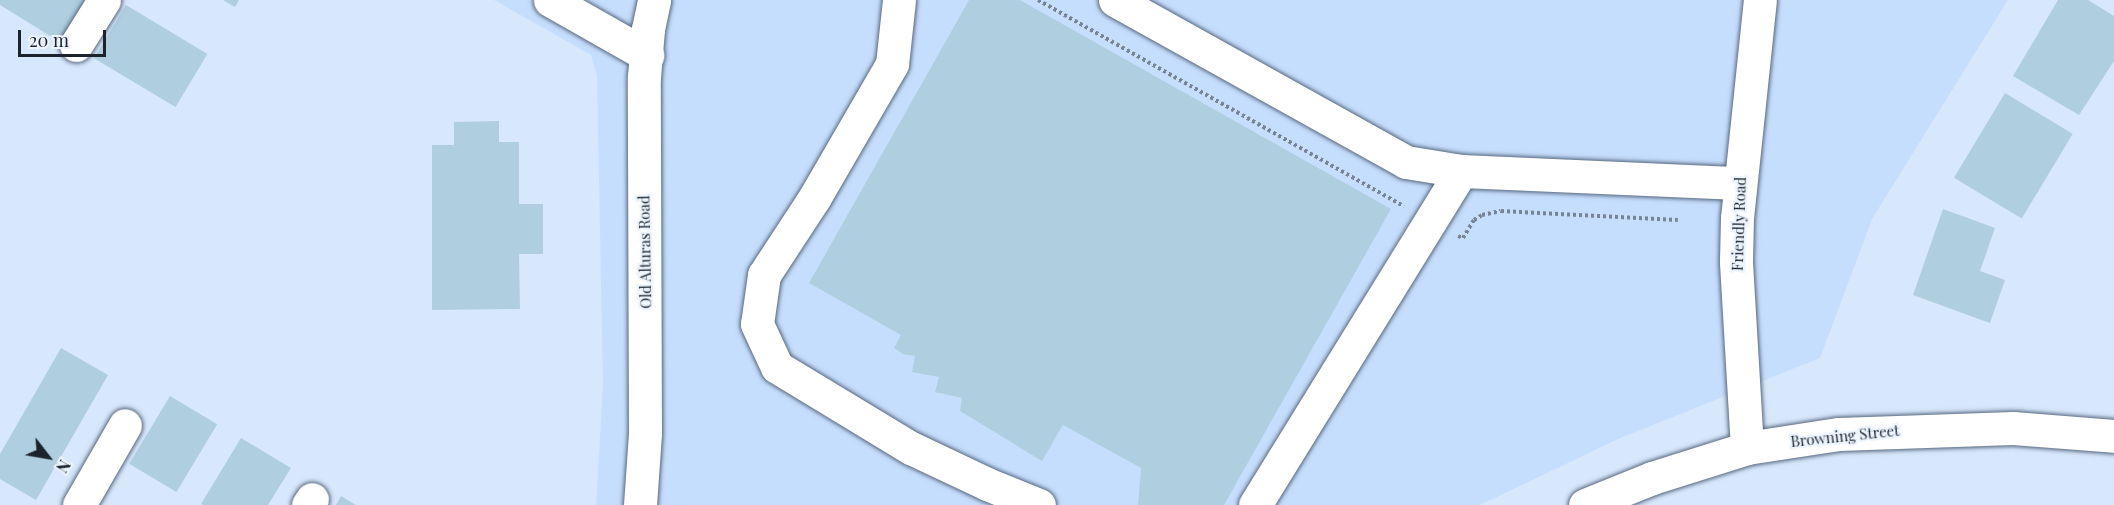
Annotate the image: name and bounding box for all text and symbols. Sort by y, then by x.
scale bar [21,18,110,56]
text: 20 m [29,28,69,52]
street label: Friendly Road [1728,176,1750,272]
street label: Old Alturas Road [635,195,655,309]
street label: Browning Street [1790,421,1900,451]
north arrow [18,427,78,487]
text: N [52,456,76,477]

